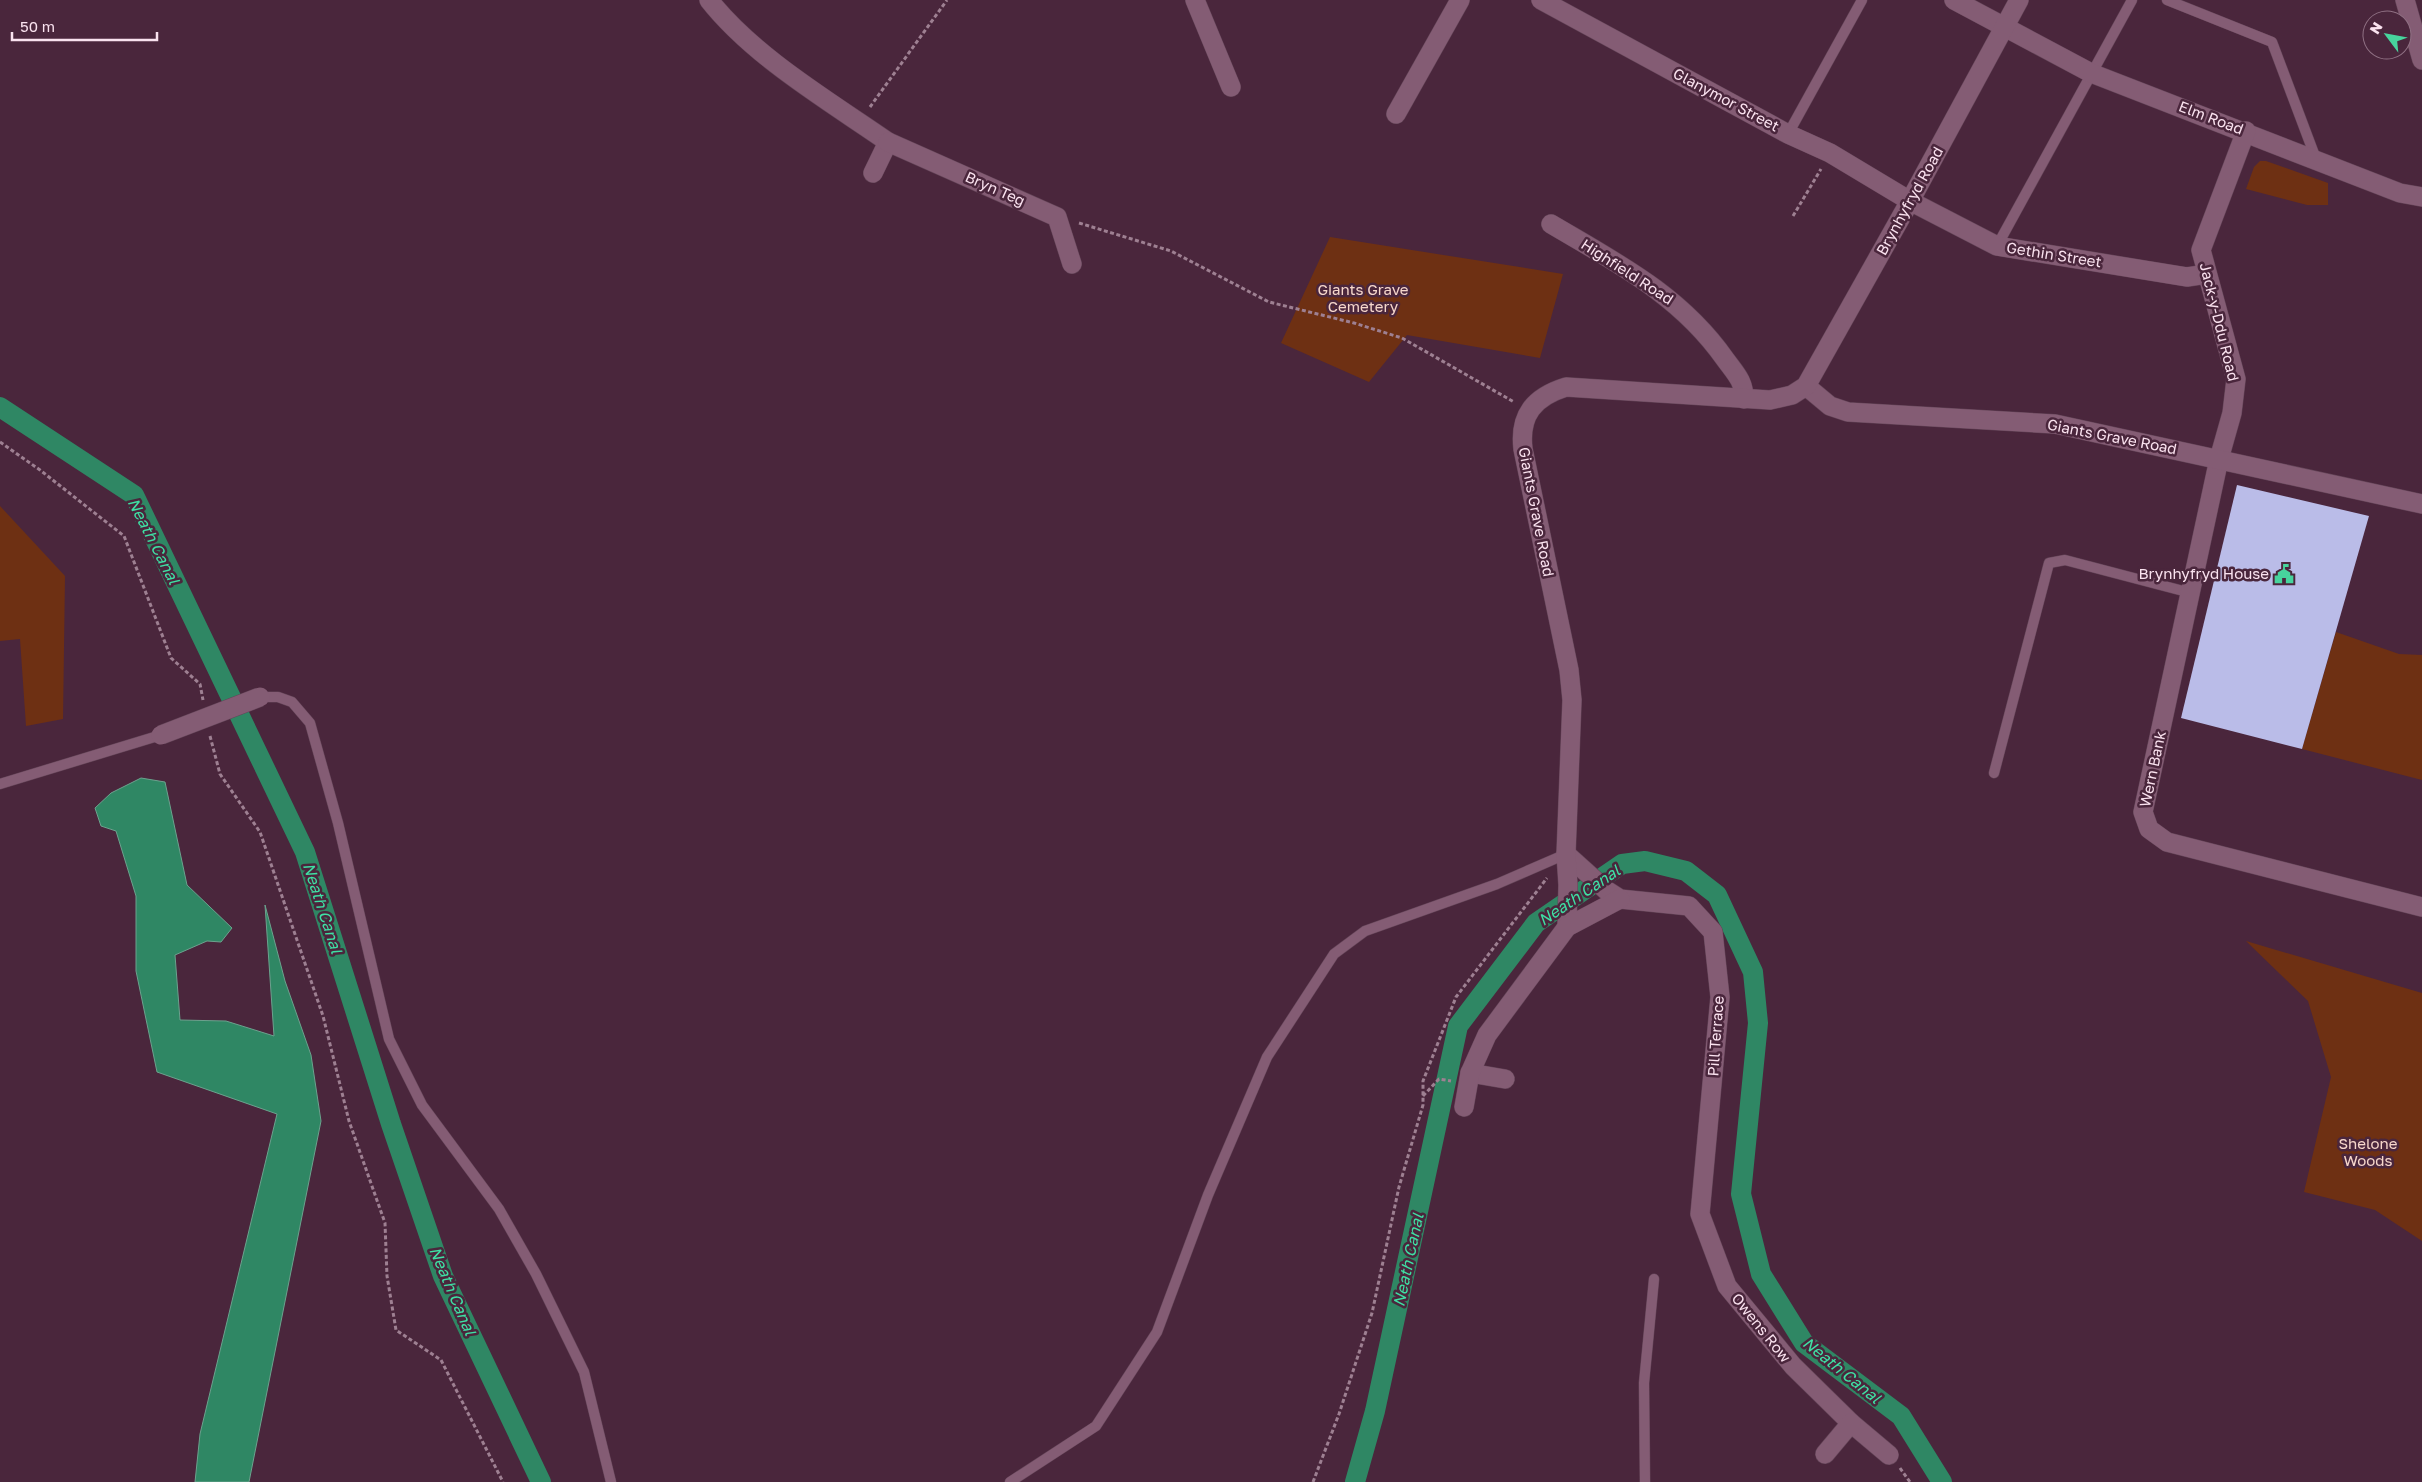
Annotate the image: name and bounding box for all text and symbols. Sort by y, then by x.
scale bar [12,10,158,42]
north arrow [2362,10,2412,60]
text: 50 m [20,17,55,35]
text: N [2366,19,2386,37]
street label: Glanymor Street [1670,64,1783,135]
street label: Elm Road [2177,97,2246,138]
street label: Brynhyfryd Road [1872,143,1946,258]
street label: Bryn Teg [963,167,1028,209]
street label: Highfield Road [1578,235,1677,308]
street label: Gethin Street [2005,238,2103,270]
street label: Jack-y-Ddu Road [2197,261,2243,383]
park label: Giants Grave Cemetery [1317,280,1409,315]
street label: Giants Grave Road [2046,415,2179,457]
street label: Giants Grave Road [1516,445,1558,578]
water label: Neath Canal [124,494,185,588]
public building icon: Brynhyfryd House [2273,563,2295,585]
place label: Brynhyfryd House [2138,564,2269,582]
street label: Wern Bank [2135,728,2169,809]
water label: Neath Canal [299,860,347,957]
water label: Neath Canal [1534,860,1624,930]
street label: Pill Terrace [1703,995,1727,1077]
park label: Shelone Woods [2338,1134,2398,1169]
water label: Neath Canal [1388,1211,1428,1308]
water label: Neath Canal [425,1244,481,1339]
street label: Owens Row [1728,1289,1795,1366]
water label: Neath Canal [1799,1332,1886,1408]

